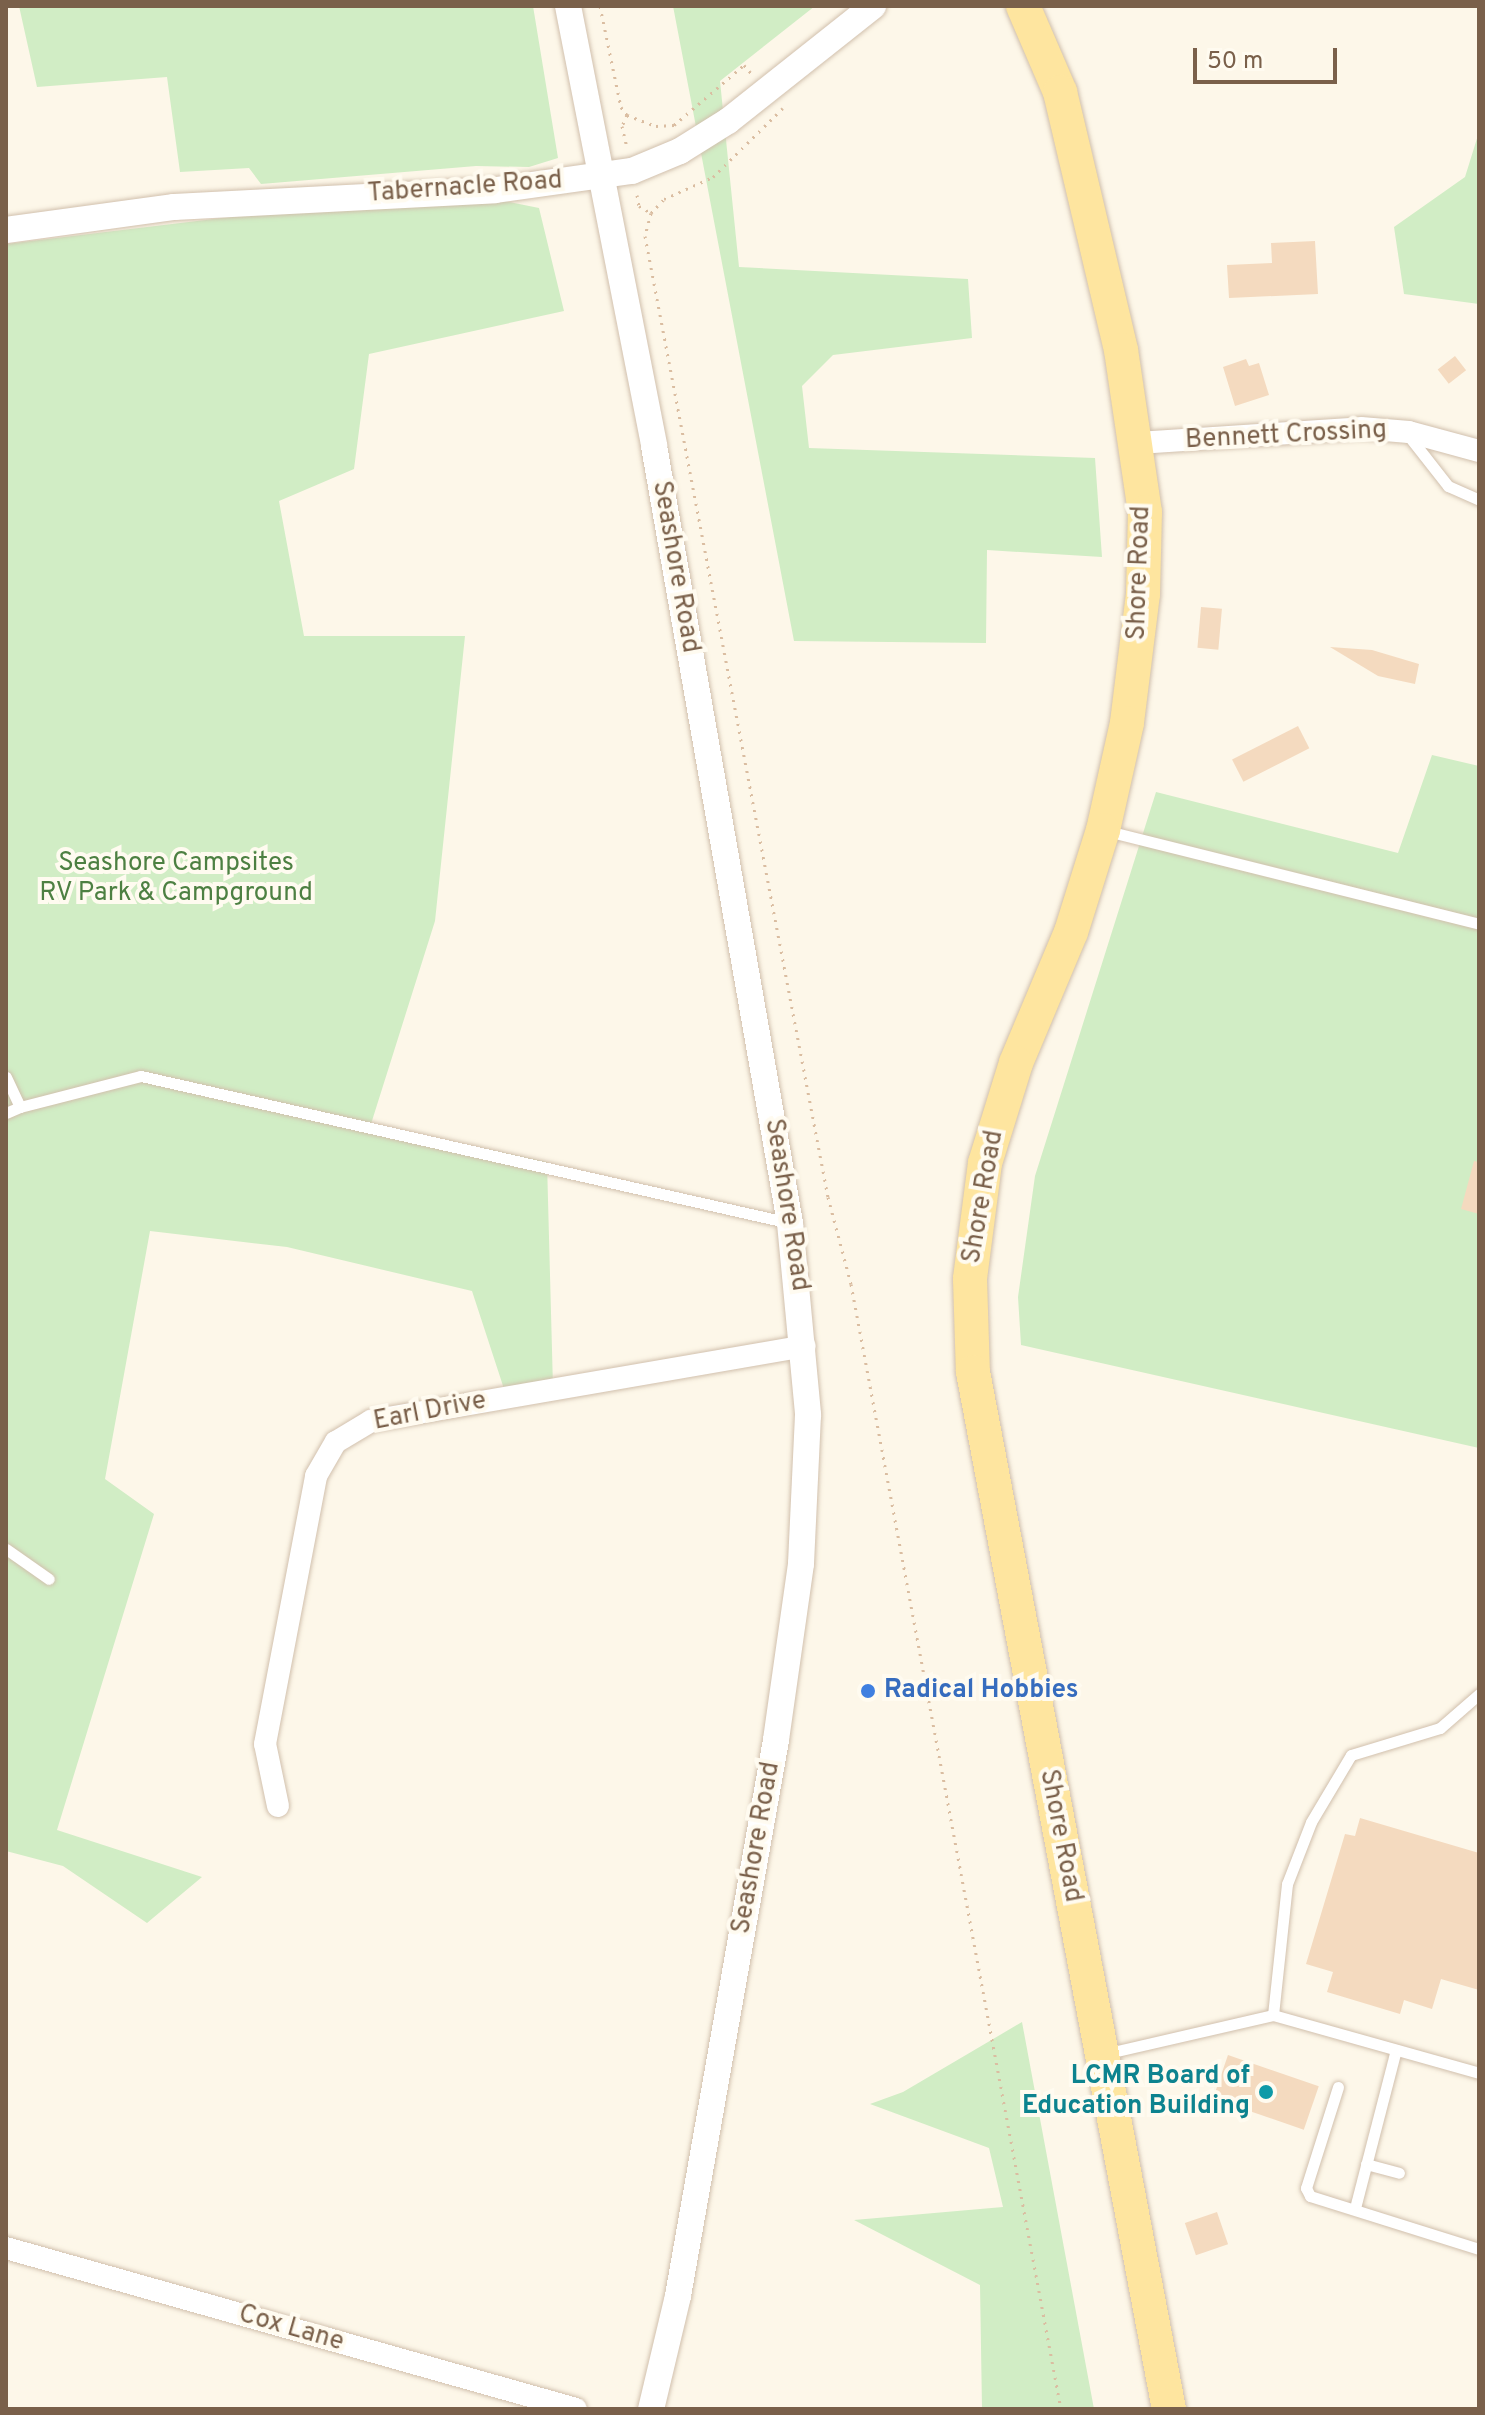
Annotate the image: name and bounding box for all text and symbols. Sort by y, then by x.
scale bar [1197,32,1341,82]
text: 50 m [1207,47,1263,77]
street label: Tabernacle Road [366,166,564,210]
street label: Bennett Crossing [1184,415,1388,457]
street label: Seashore Road [645,479,705,655]
street label: Shore Road [1122,505,1158,641]
park label: Seashore Campsites RV Park & Campground [39,848,313,910]
street label: Seashore Road [757,1117,815,1293]
street label: Shore Road [957,1128,1011,1266]
street label: Earl Drive [371,1386,489,1438]
place label: Radical Hobbies [884,1675,1079,1707]
marker: Radical Hobbies [859,1682,877,1700]
street label: Seashore Road [727,1760,787,1936]
street label: Shore Road [1032,1767,1088,1905]
place label: LCMR Board of Education Building [1022,2061,1250,2122]
marker: LCMR Board of Education Building [1257,2083,1275,2101]
street label: Cox Lane [235,2299,347,2359]

